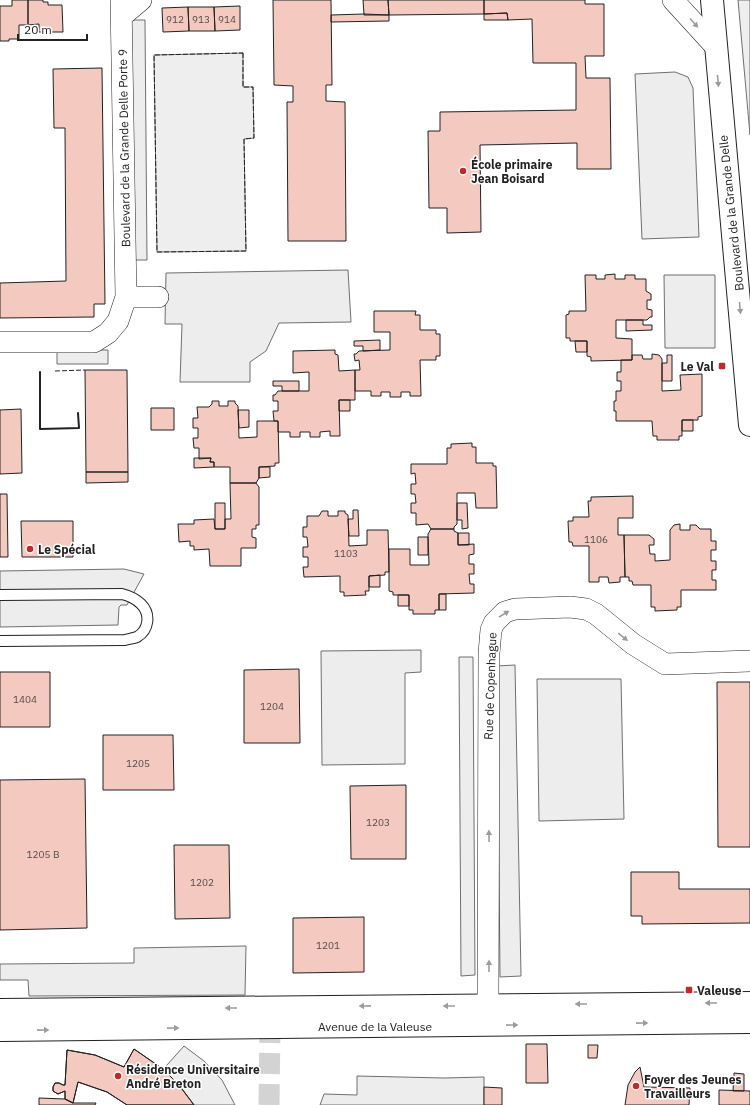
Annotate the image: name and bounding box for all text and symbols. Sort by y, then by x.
house number: 912 [166,13,184,26]
house number: 913 [192,13,210,26]
house number: 914 [218,13,236,26]
scale bar [18,16,87,42]
one-way arrow [689,18,699,28]
text: 20 m [24,22,52,37]
street label: Boulevard de la Grande Delle Porte 9 [115,49,133,247]
one-way arrow [715,75,722,87]
street label: Boulevard de la Grande Delle [715,134,747,292]
place label: École primaire Jean Boisard [471,156,553,186]
marker: École primaire Jean Boisard [458,166,468,176]
one-way arrow [736,302,743,314]
place label: Le Val [680,359,714,374]
marker: Le Val [717,361,727,371]
house number: 1106 [584,533,608,546]
place label: Le Spécial [38,542,96,557]
marker: Le Spécial [25,544,35,554]
house number: 1103 [334,547,358,560]
one-way arrow [498,611,510,618]
street label: Rue de Copenhague [481,631,499,740]
one-way arrow [618,633,629,641]
house number: 1404 [13,693,37,706]
house number: 1204 [260,700,284,713]
house number: 1205 [126,757,150,770]
house number: 1203 [366,816,390,829]
one-way arrow [486,829,492,842]
house number: 1205 B [27,848,59,861]
house number: 1202 [190,876,214,889]
house number: 1201 [316,939,340,952]
one-way arrow [486,959,492,972]
place label: Valeuse [697,983,742,998]
marker: Valeuse [684,985,694,995]
one-way arrow [704,1000,717,1006]
one-way arrow [574,1001,587,1007]
one-way arrow [359,1003,371,1010]
one-way arrow [442,1003,455,1009]
one-way arrow [224,1005,237,1011]
street label: Avenue de la Valeuse [318,1019,433,1034]
one-way arrow [636,1020,649,1026]
one-way arrow [506,1021,518,1028]
one-way arrow [167,1025,180,1031]
one-way arrow [37,1027,50,1033]
place label: Résidence Universitaire André Breton [126,1062,260,1091]
marker: Résidence Universitaire André Breton [113,1071,123,1081]
place label: Foyer des Jeunes Travailleurs [644,1072,742,1101]
marker: Foyer des Jeunes Travailleurs [631,1081,641,1091]

